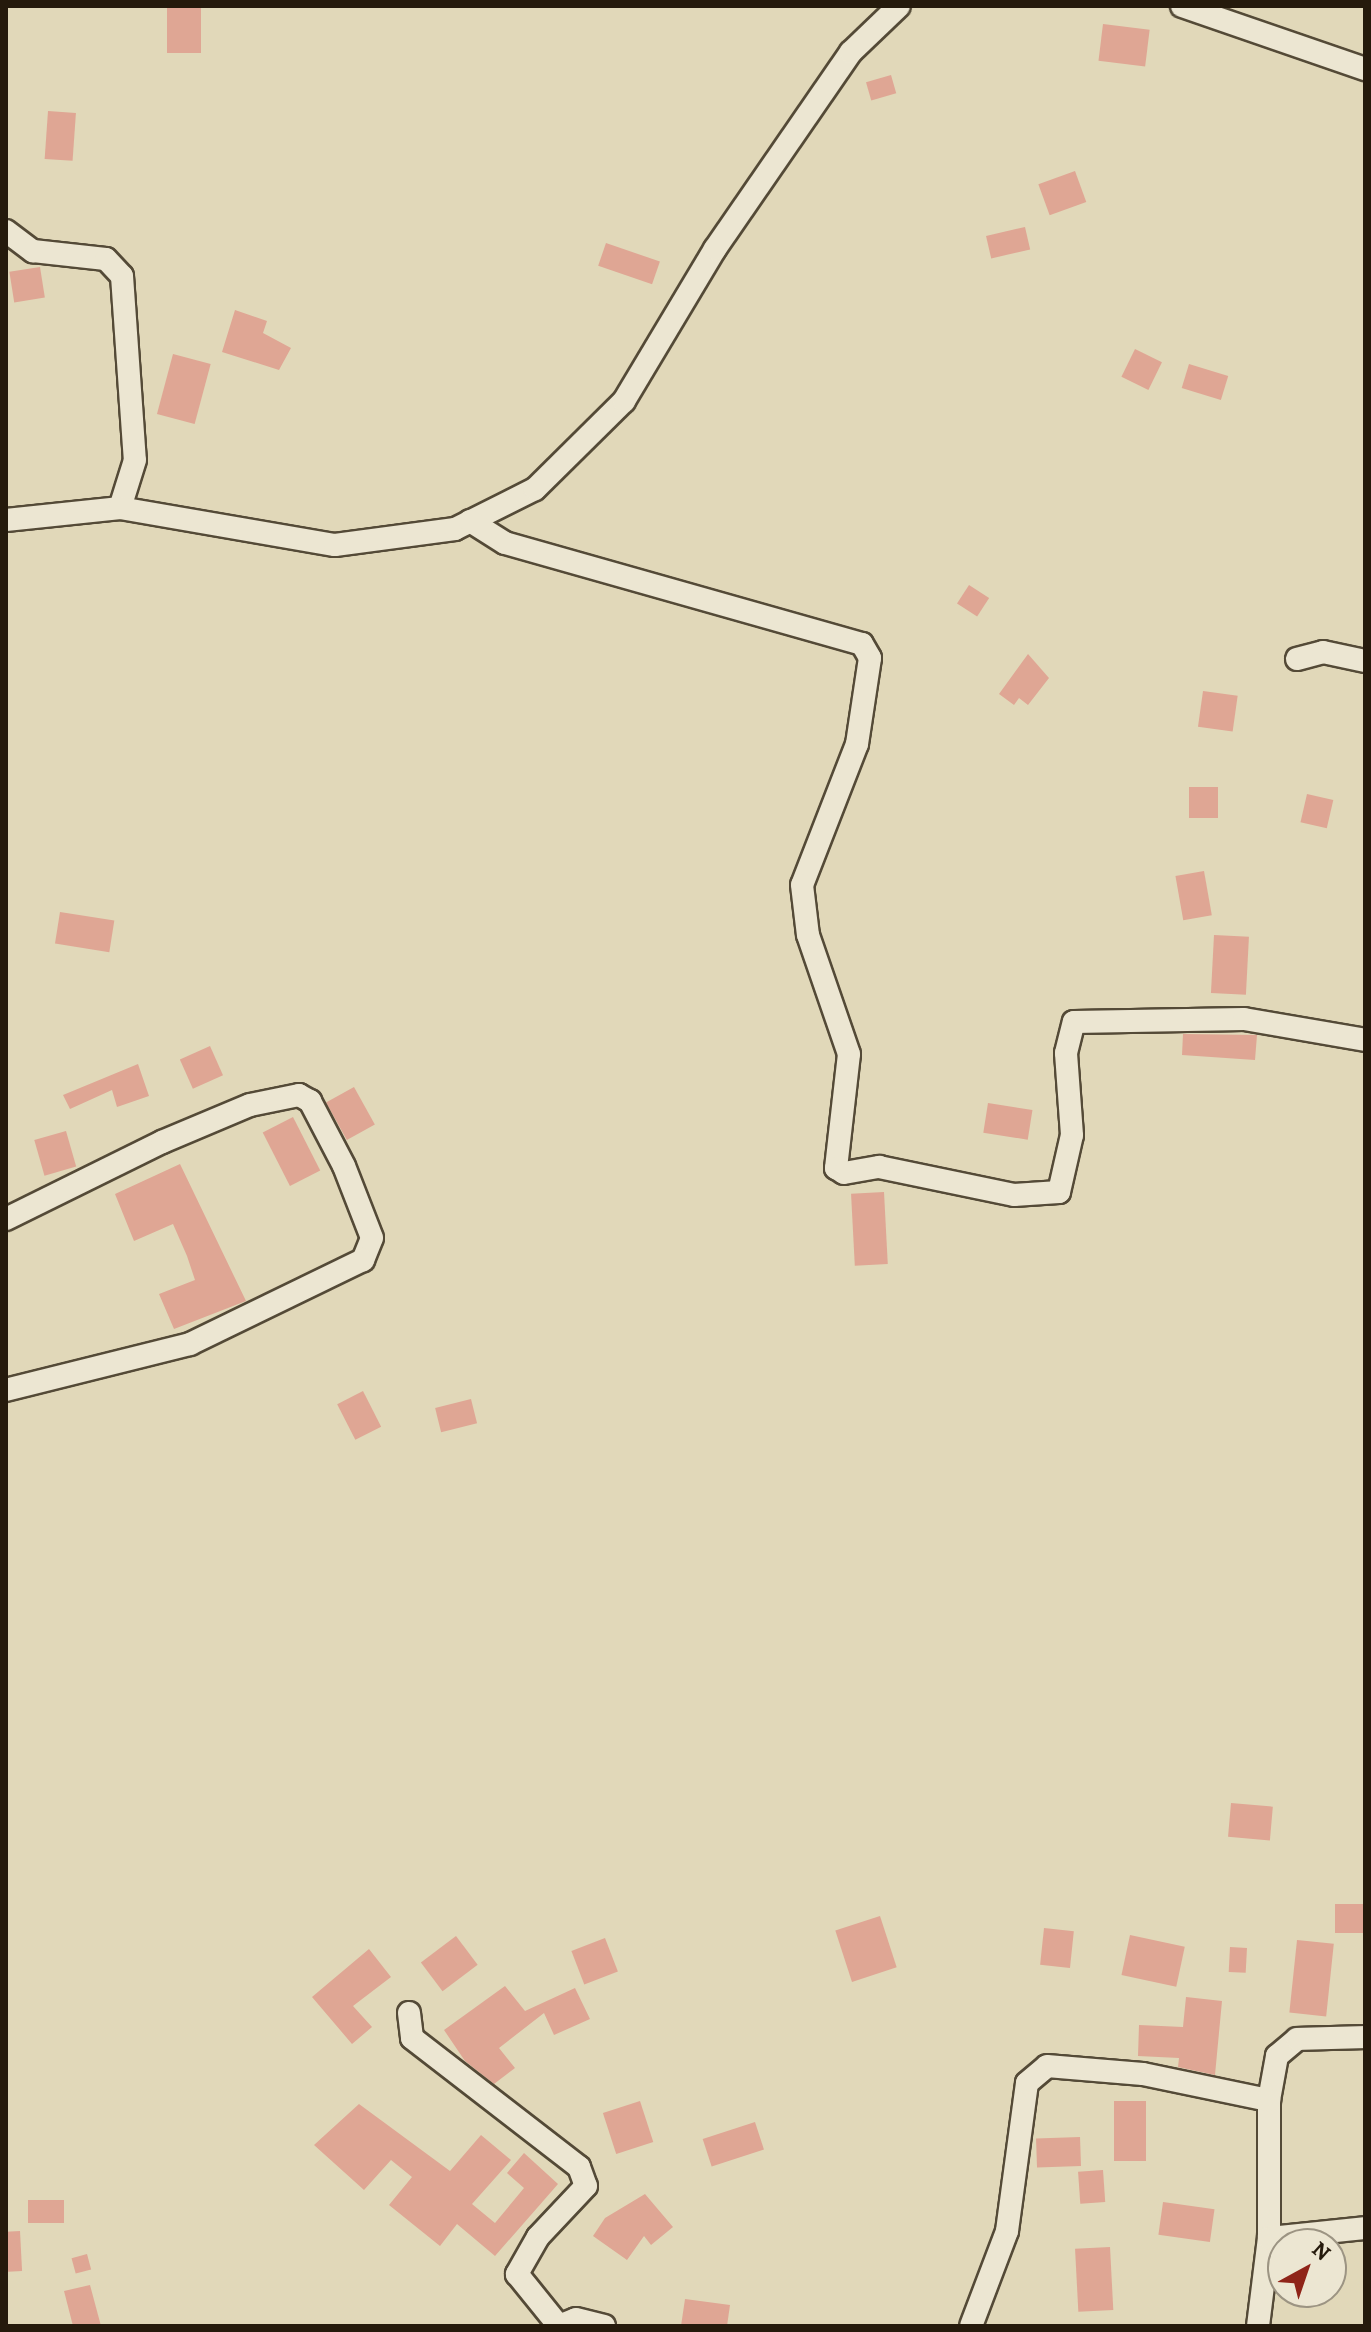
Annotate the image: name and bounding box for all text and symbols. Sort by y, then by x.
north arrow [1267,2228,1347,2308]
text: N [1305,2235,1337,2268]

